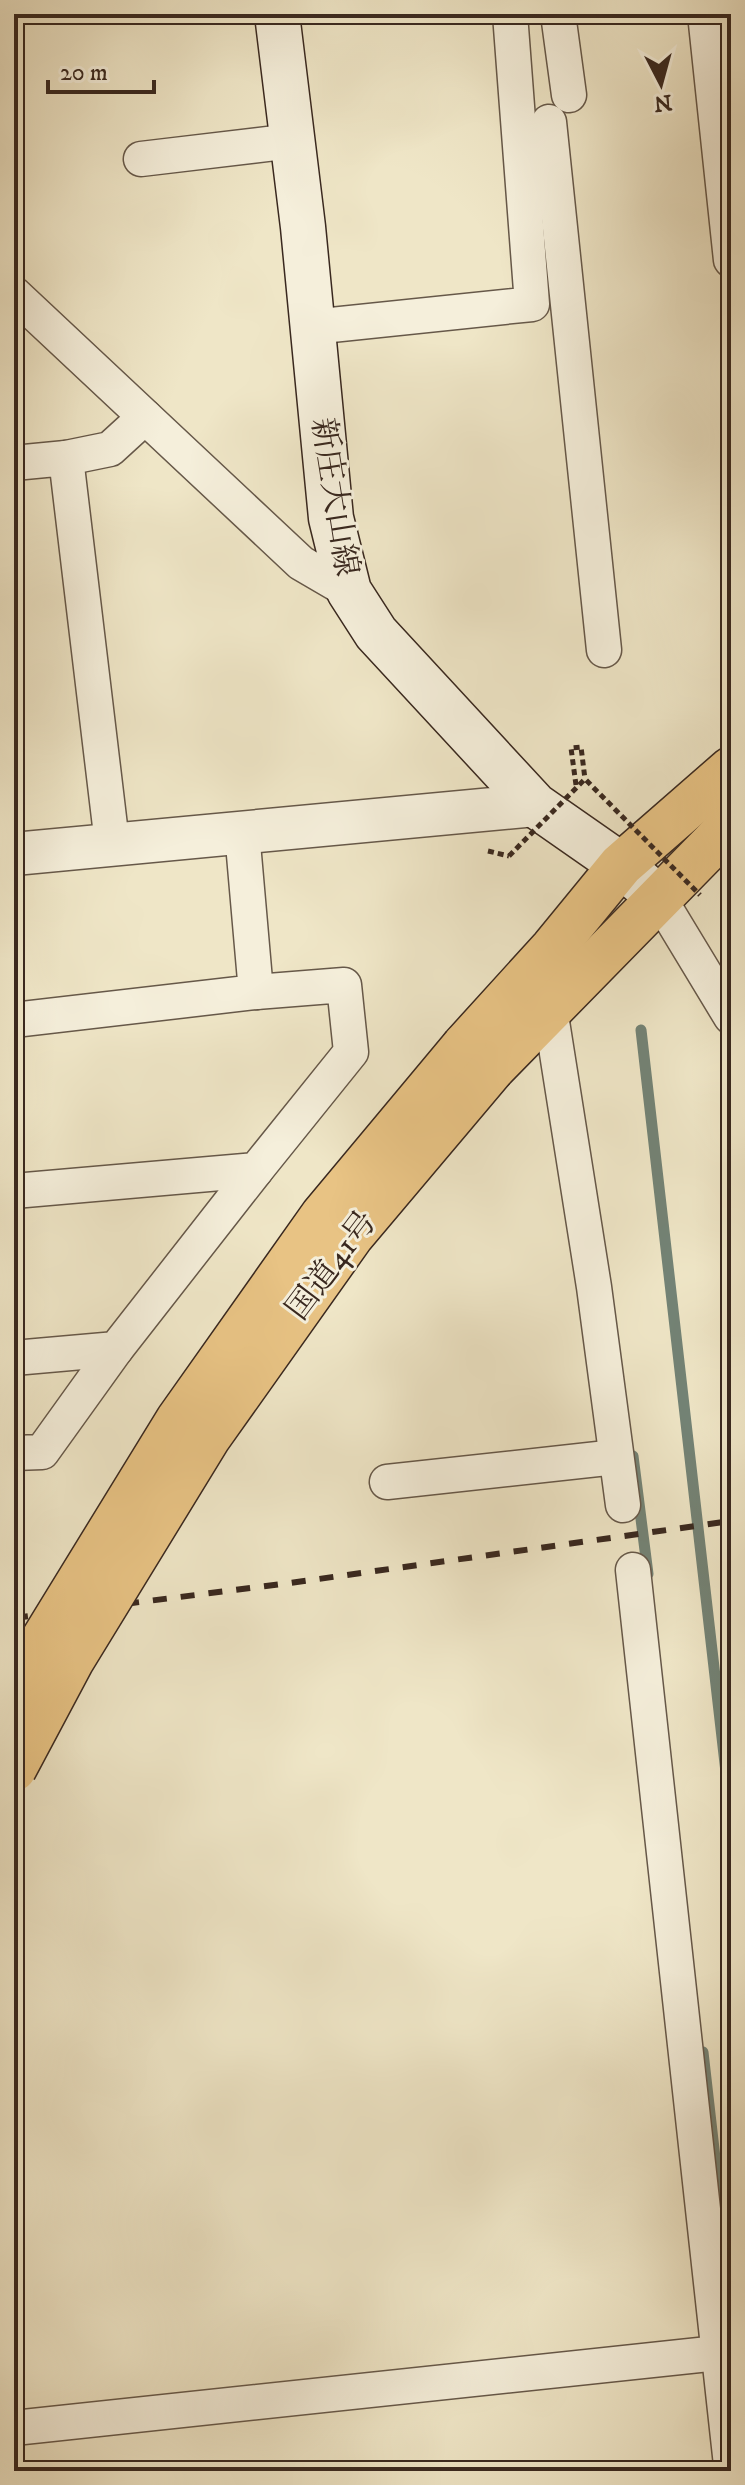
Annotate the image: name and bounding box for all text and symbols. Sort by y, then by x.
scale bar [48,44,154,94]
north arrow [621,44,701,124]
text: 20 m [60,58,108,88]
text: N [653,88,673,117]
street label: 新庄大山線 [302,415,366,579]
street label: 国道41号 [278,1204,386,1328]

